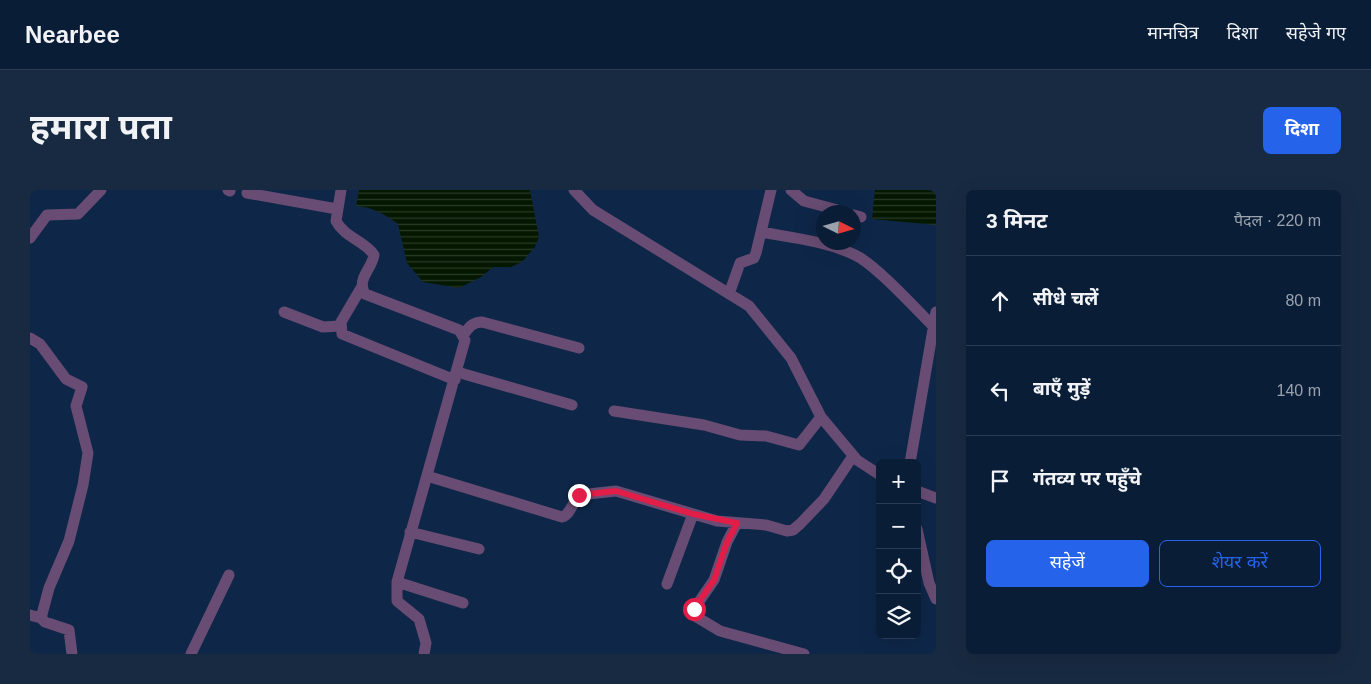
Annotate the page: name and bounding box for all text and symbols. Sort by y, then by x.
text: Nearbee [25,21,120,48]
text: मानचित्र [1147,23,1199,43]
text: दिशा [1227,23,1258,43]
text: सहेजे गए [1286,23,1346,43]
text: हमारा पता [30,107,172,146]
button: दिशा [1263,107,1341,154]
north arrow [816,205,861,250]
text: 3 मिनट [986,209,1048,232]
text: पैदल · 220 m [1234,212,1321,229]
icon: ahead [986,287,1014,315]
text: सीधे चलें [1033,288,1098,309]
text: 80 m [1285,292,1321,309]
icon: left [986,377,1014,405]
text: बाएँ मुड़ें [1033,378,1090,399]
text: 140 m [1277,382,1321,399]
map controls [876,459,921,639]
button: + [876,459,921,504]
icon: arrive [986,467,1014,495]
text: गंतव्य पर पहुँचे [1033,468,1141,489]
route end [568,484,591,507]
button: − [876,504,921,549]
button: सहेजें [986,540,1149,587]
button: शेयर करें [1159,540,1321,587]
button: locate [876,549,921,594]
button: layers [876,594,921,639]
route start [683,598,706,621]

